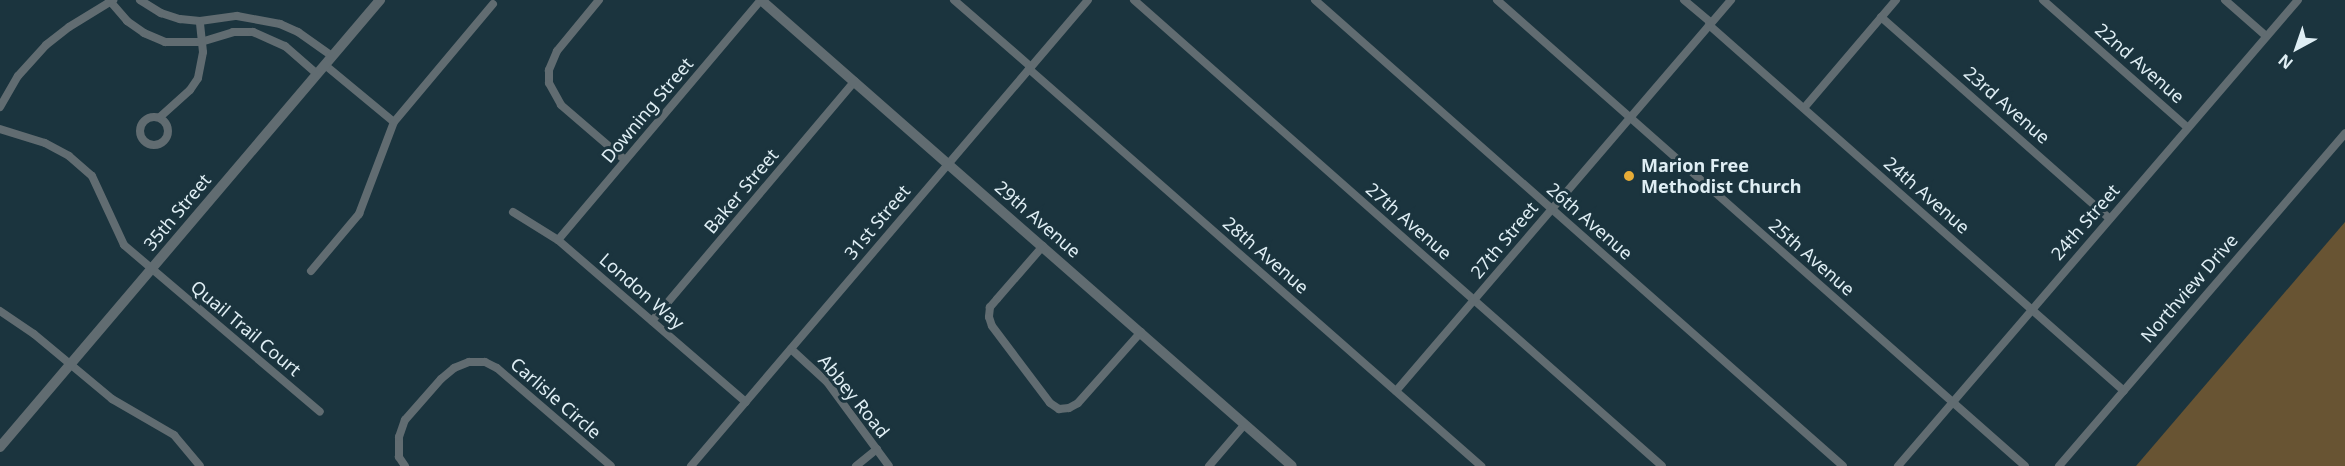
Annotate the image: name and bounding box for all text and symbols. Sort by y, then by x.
north arrow [2267,18,2327,78]
street label: 22nd Avenue [2091,19,2189,107]
text: N [2273,49,2297,74]
street label: Downing Street [597,53,697,167]
street label: 23rd Avenue [1960,62,2054,148]
street label: Baker Street [699,144,783,238]
street label: 24th Avenue [1880,152,1974,238]
place label: Marion Free Methodist Church [1641,155,1801,198]
street label: 35th Street [139,169,215,255]
marker: Marion Free Methodist Church [1622,169,1636,183]
street label: 29th Avenue [991,176,1085,262]
street label: 27th Avenue [1362,178,1456,264]
street label: 26th Avenue [1543,178,1637,264]
street label: 31st Street [840,180,914,264]
street label: 24th Street [2046,180,2124,264]
street label: 27th Street [1466,197,1542,283]
street label: 28th Avenue [1219,212,1313,298]
street label: 25th Avenue [1765,214,1859,300]
street label: Northview Drive [2136,229,2242,347]
street label: London Way [595,248,689,334]
street label: Quail Trail Court [187,276,305,380]
street label: Abbey Road [814,350,894,442]
street label: Carlisle Circle [506,353,606,443]

